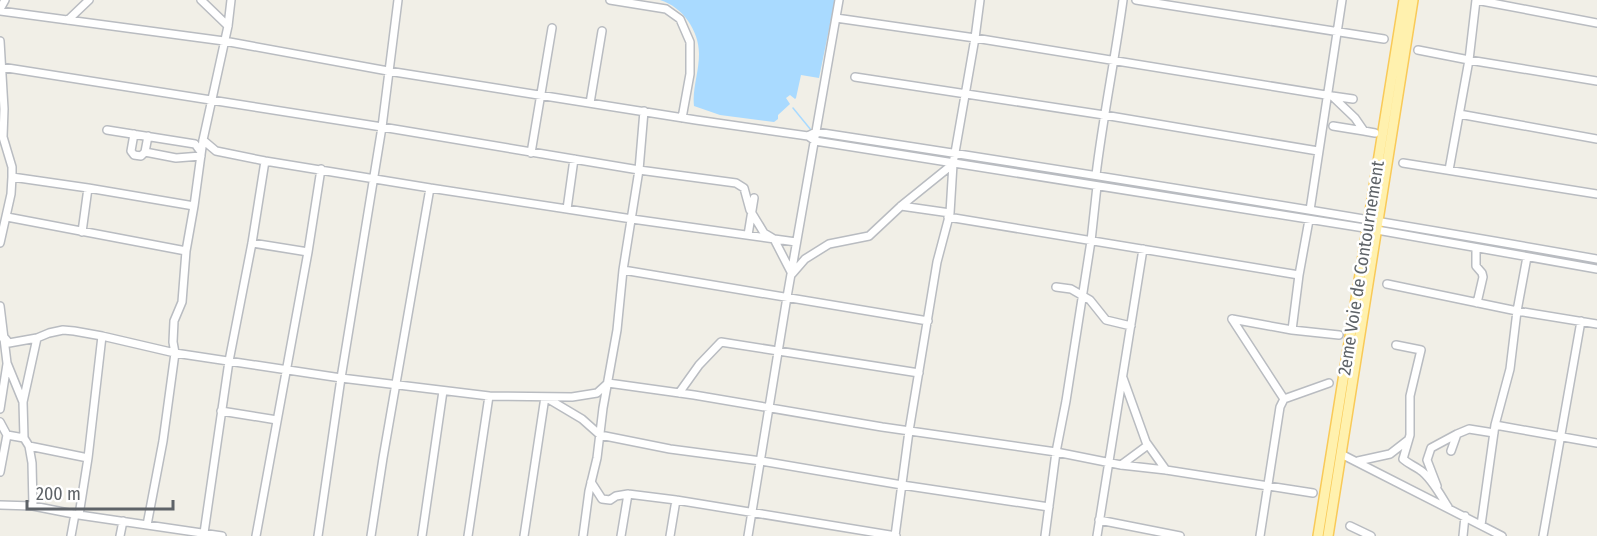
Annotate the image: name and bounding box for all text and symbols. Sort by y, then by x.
street label: 2eme Voie de Contournement [1333,159,1389,377]
scale bar [27,473,172,511]
text: 200 m [36,483,81,505]

